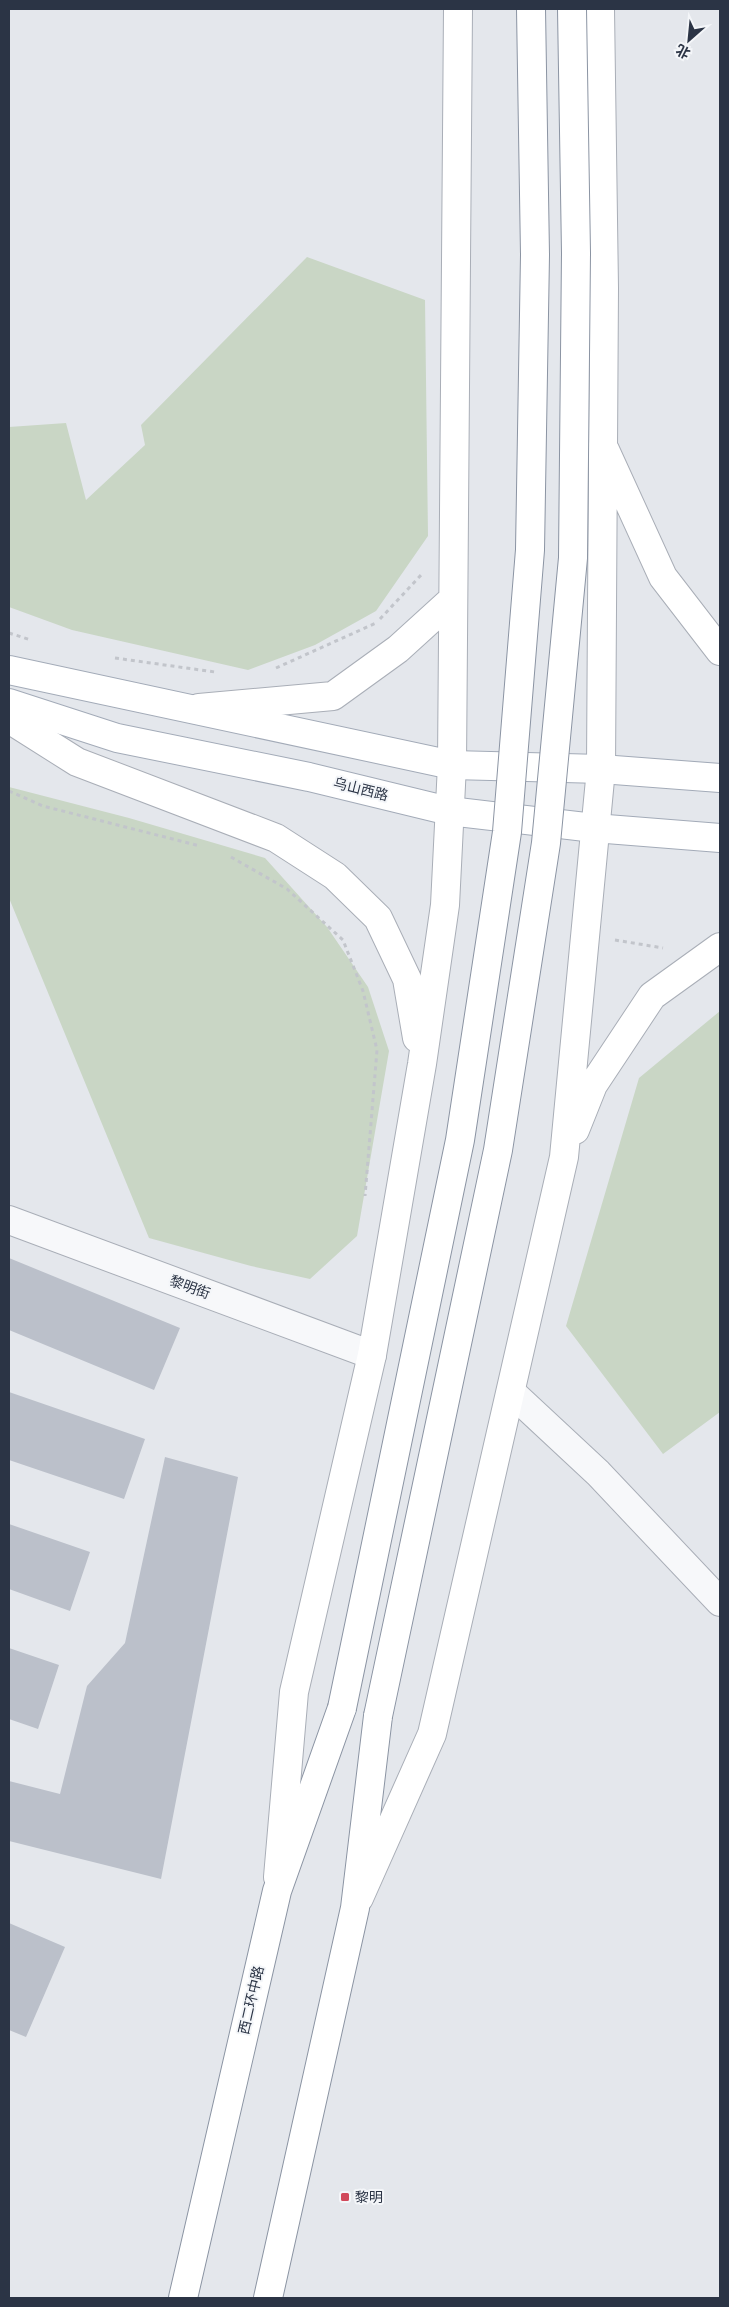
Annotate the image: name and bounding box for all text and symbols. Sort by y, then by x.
north arrow [664,15,714,65]
text: 北 [673,40,693,63]
street label: 乌山西路 [332,773,390,805]
street label: 黎明街 [167,1271,213,1303]
street label: 西二环中路 [234,1964,268,2036]
place label: 黎明 [355,2188,383,2206]
marker: 黎明 [339,2191,351,2203]

